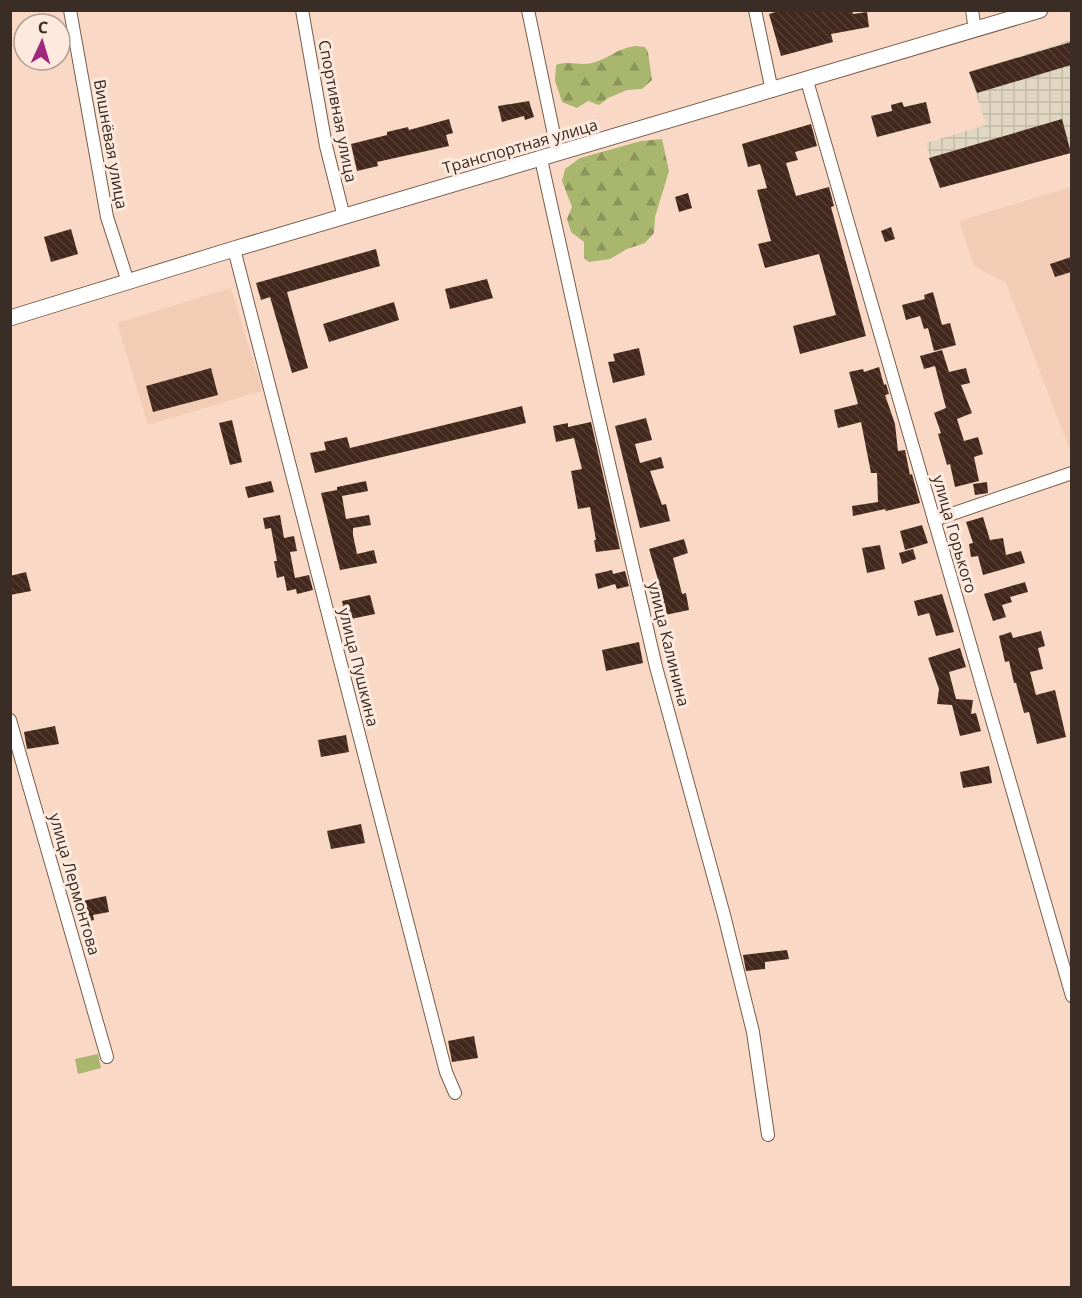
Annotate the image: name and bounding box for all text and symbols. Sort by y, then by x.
north arrow [12,12,72,72]
text: С [37,16,49,38]
street label: Спортивная улица [313,38,363,184]
street label: Вишнёвая улица [89,77,133,211]
street label: Транспортная улица [440,113,600,179]
street label: улица Горького [928,472,982,596]
street label: улица Калинина [643,579,695,709]
street label: улица Пушкина [334,605,384,729]
street label: улица Лермонтова [44,810,106,958]

